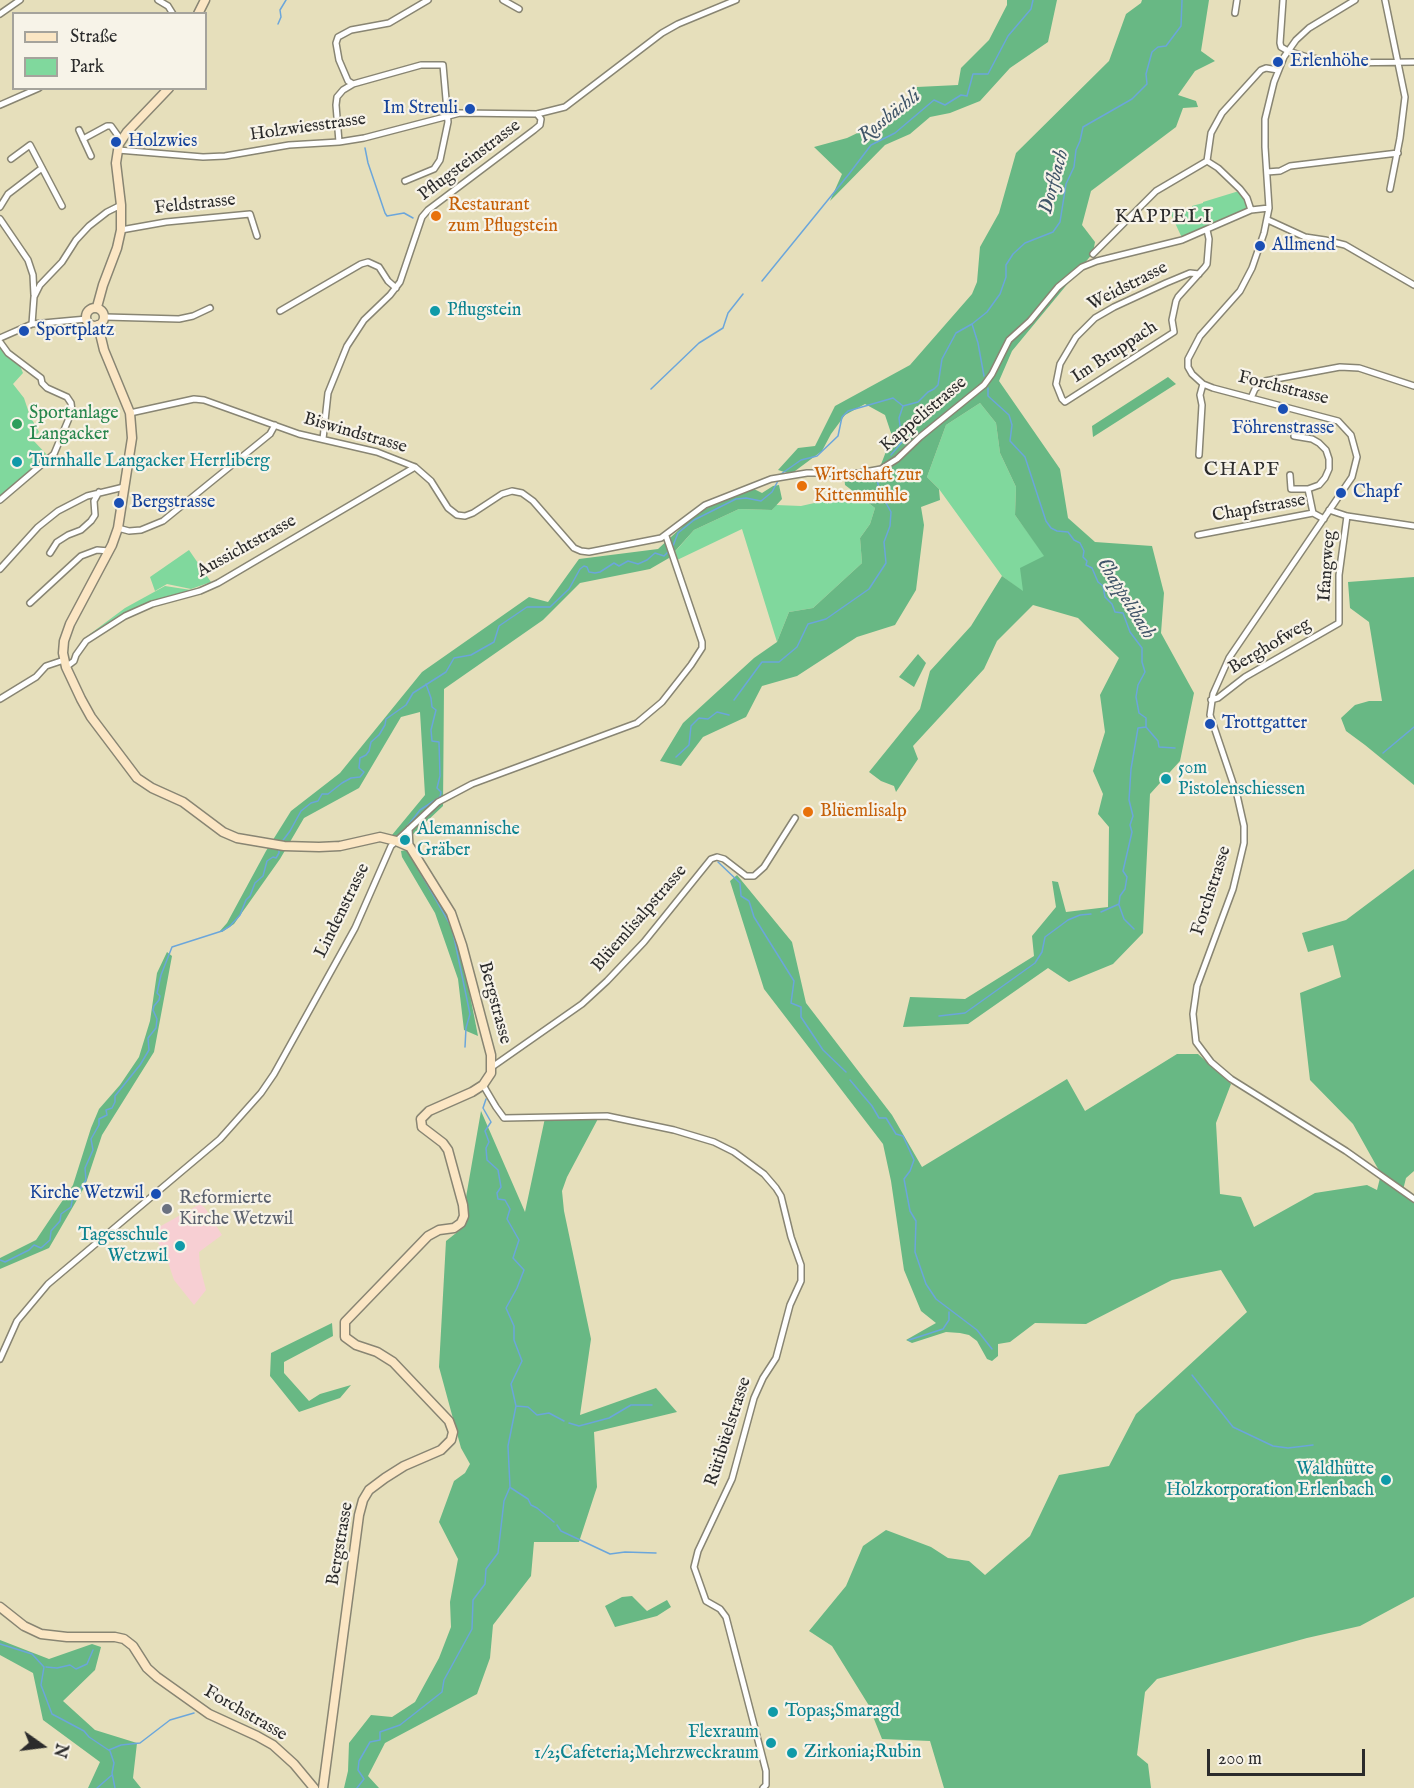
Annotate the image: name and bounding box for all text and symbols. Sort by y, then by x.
legend [12,12,207,90]
text: Straße [70,26,117,49]
place label: Erlenhöhe [1290,51,1369,73]
marker: Erlenhöhe [1271,55,1285,69]
text: Park [70,56,104,79]
water label: Rossbächli [854,85,926,149]
place label: Im Streuli [383,98,458,120]
marker: Im Streuli [463,102,477,116]
street label: Holzwiesstrasse [249,109,367,147]
street label: Pflugsteinstrasse [415,116,525,206]
place label: Holzwies [128,131,197,153]
marker: Holzwies [109,135,123,149]
water label: Dorfbach [1035,147,1075,217]
street label: Feldstrasse [153,190,237,220]
place label: Restaurant zum Pflugstein [448,195,558,238]
district label: KAPPELI [1115,206,1213,230]
marker: Restaurant zum Pflugstein [429,209,443,223]
place label: Allmend [1272,235,1335,257]
marker: Allmend [1253,239,1267,253]
street label: Weidstrasse [1084,258,1172,316]
place label: Pflugstein [447,300,521,322]
marker: Pflugstein [428,304,442,318]
street label: Im Bruppach [1068,317,1162,389]
place label: Sportplatz [36,320,114,342]
marker: Sportplatz [17,324,31,338]
street label: Forchstrasse [1235,367,1331,411]
street label: Kappelistrasse [876,373,972,457]
marker: Föhrenstrasse [1276,402,1290,416]
place label: Sportanlage Langacker [29,403,119,446]
street label: Biswindstrasse [301,409,409,459]
marker: Sportanlage Langacker [10,417,24,431]
place label: Föhrenstrasse [1232,418,1334,440]
place label: Turnhalle Langacker Herrliberg [29,451,270,473]
marker: Turnhalle Langacker Herrliberg [10,455,24,469]
district label: CHAPF [1204,459,1280,483]
place label: Wirtschaft zur Kittenmühle [814,465,921,508]
marker: Wirtschaft zur Kittenmühle [795,479,809,493]
place label: Chapf [1353,482,1399,504]
marker: Chapf [1334,486,1348,500]
street label: Chapfstrasse [1211,490,1307,528]
place label: Bergstrasse [131,492,215,514]
marker: Bergstrasse [112,496,126,510]
street label: Aussichtstrasse [194,511,300,583]
street label: Ifangweg [1315,530,1341,602]
water label: Chappelibach [1091,554,1159,644]
street label: Berghofweg [1225,614,1315,680]
place label: Trottgatter [1222,713,1307,735]
marker: Trottgatter [1203,717,1217,731]
place label: 50m Pistolenschiessen [1178,758,1305,800]
marker: 50m Pistolenschiessen [1159,772,1173,786]
place label: Blüemlisalp [820,801,907,823]
marker: Blüemlisalp [801,805,815,819]
place label: Alemannische Gräber [417,819,520,862]
marker: Alemannische Gräber [398,833,412,847]
street label: Forchstrasse [1187,844,1237,938]
street label: Lindenstrasse [311,860,375,962]
street label: Blüemlisalpstrasse [588,861,692,977]
street label: Bergstrasse [473,959,515,1047]
place label: Kirche Wetzwil [30,1183,144,1205]
marker: Kirche Wetzwil [149,1187,163,1201]
place label: Reformierte Kirche Wetzwil [179,1188,293,1230]
marker: Reformierte Kirche Wetzwil [160,1202,174,1216]
place label: Tagesschule Wetzwil [78,1225,168,1268]
marker: Tagesschule Wetzwil [173,1239,187,1253]
street label: Rütibüelstrasse [701,1375,757,1489]
place label: Waldhütte Holzkorporation Erlenbach [1166,1459,1374,1502]
marker: Waldhütte Holzkorporation Erlenbach [1379,1473,1393,1487]
street label: Bergstrasse [323,1501,359,1587]
street label: Forchstrasse [199,1681,291,1747]
place label: Topas;Smaragd [785,1701,900,1723]
marker: Topas;Smaragd [766,1705,780,1719]
north arrow [12,1716,72,1776]
place label: Flexraum 1/2;Cafeteria;Mehrzweckraum [534,1722,759,1764]
marker: Flexraum 1/2;Cafeteria;Mehrzweckraum [764,1736,778,1750]
scale bar [1210,1737,1368,1775]
text: N [48,1741,71,1759]
place label: Zirkonia;Rubin [804,1742,921,1764]
marker: Zirkonia;Rubin [785,1746,799,1760]
text: 200 m [1218,1748,1262,1771]

